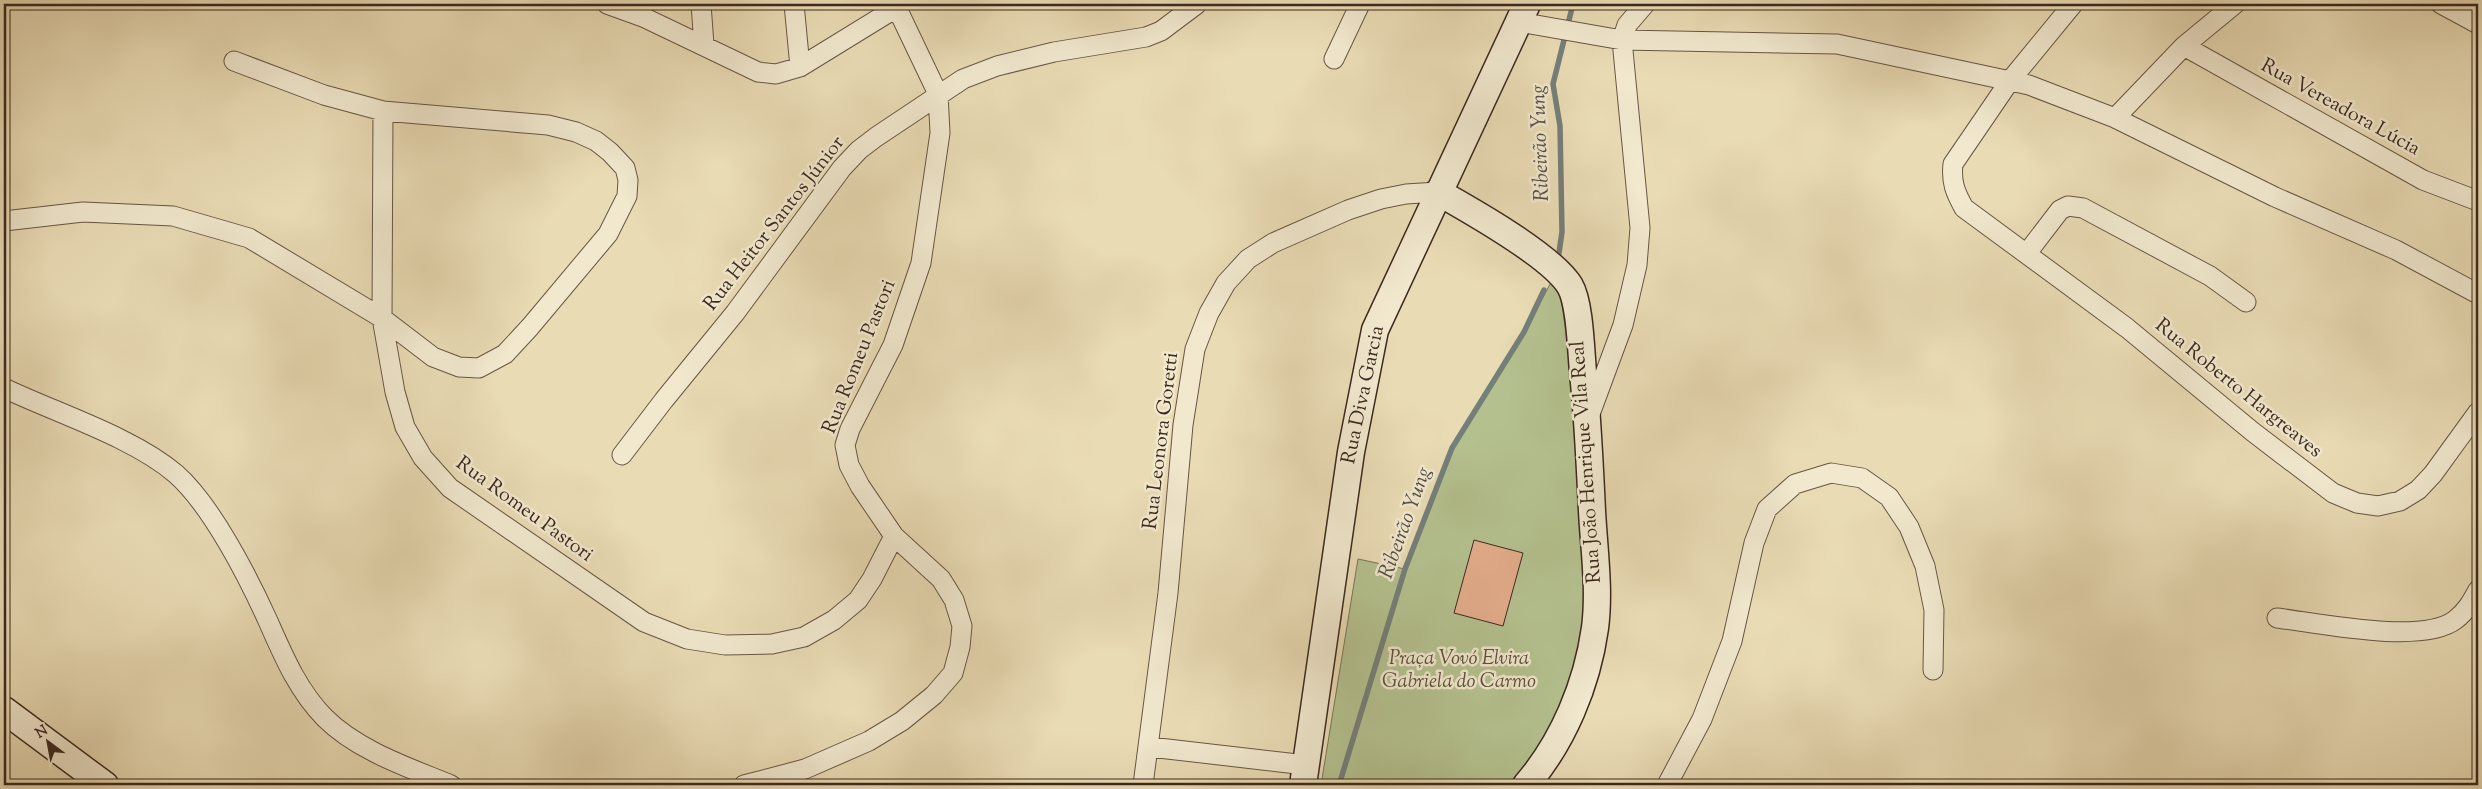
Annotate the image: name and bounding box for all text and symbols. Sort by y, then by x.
street label: Rua Vereadora Lúcia [2255,52,2425,164]
water label: Ribeirão Yung [1524,84,1558,202]
street label: Rua Heitor Santos Júnior [697,130,853,318]
street label: Rua Romeu Pastori [816,275,904,438]
street label: Rua Roberto Hargreaves [2148,312,2328,466]
street label: Rua Diva Garcia [1335,323,1393,467]
street label: Rua João Henrique Vila Real [1564,339,1610,584]
street label: Rua Leonora Goretti [1137,351,1187,531]
street label: Rua Romeu Pastori [449,450,599,570]
water label: Ribeirão Yung [1372,463,1440,583]
park label: Praça Vovó Elvira Gabriela do Carmo [1382,645,1536,697]
north arrow [22,716,72,766]
text: N [32,721,52,744]

